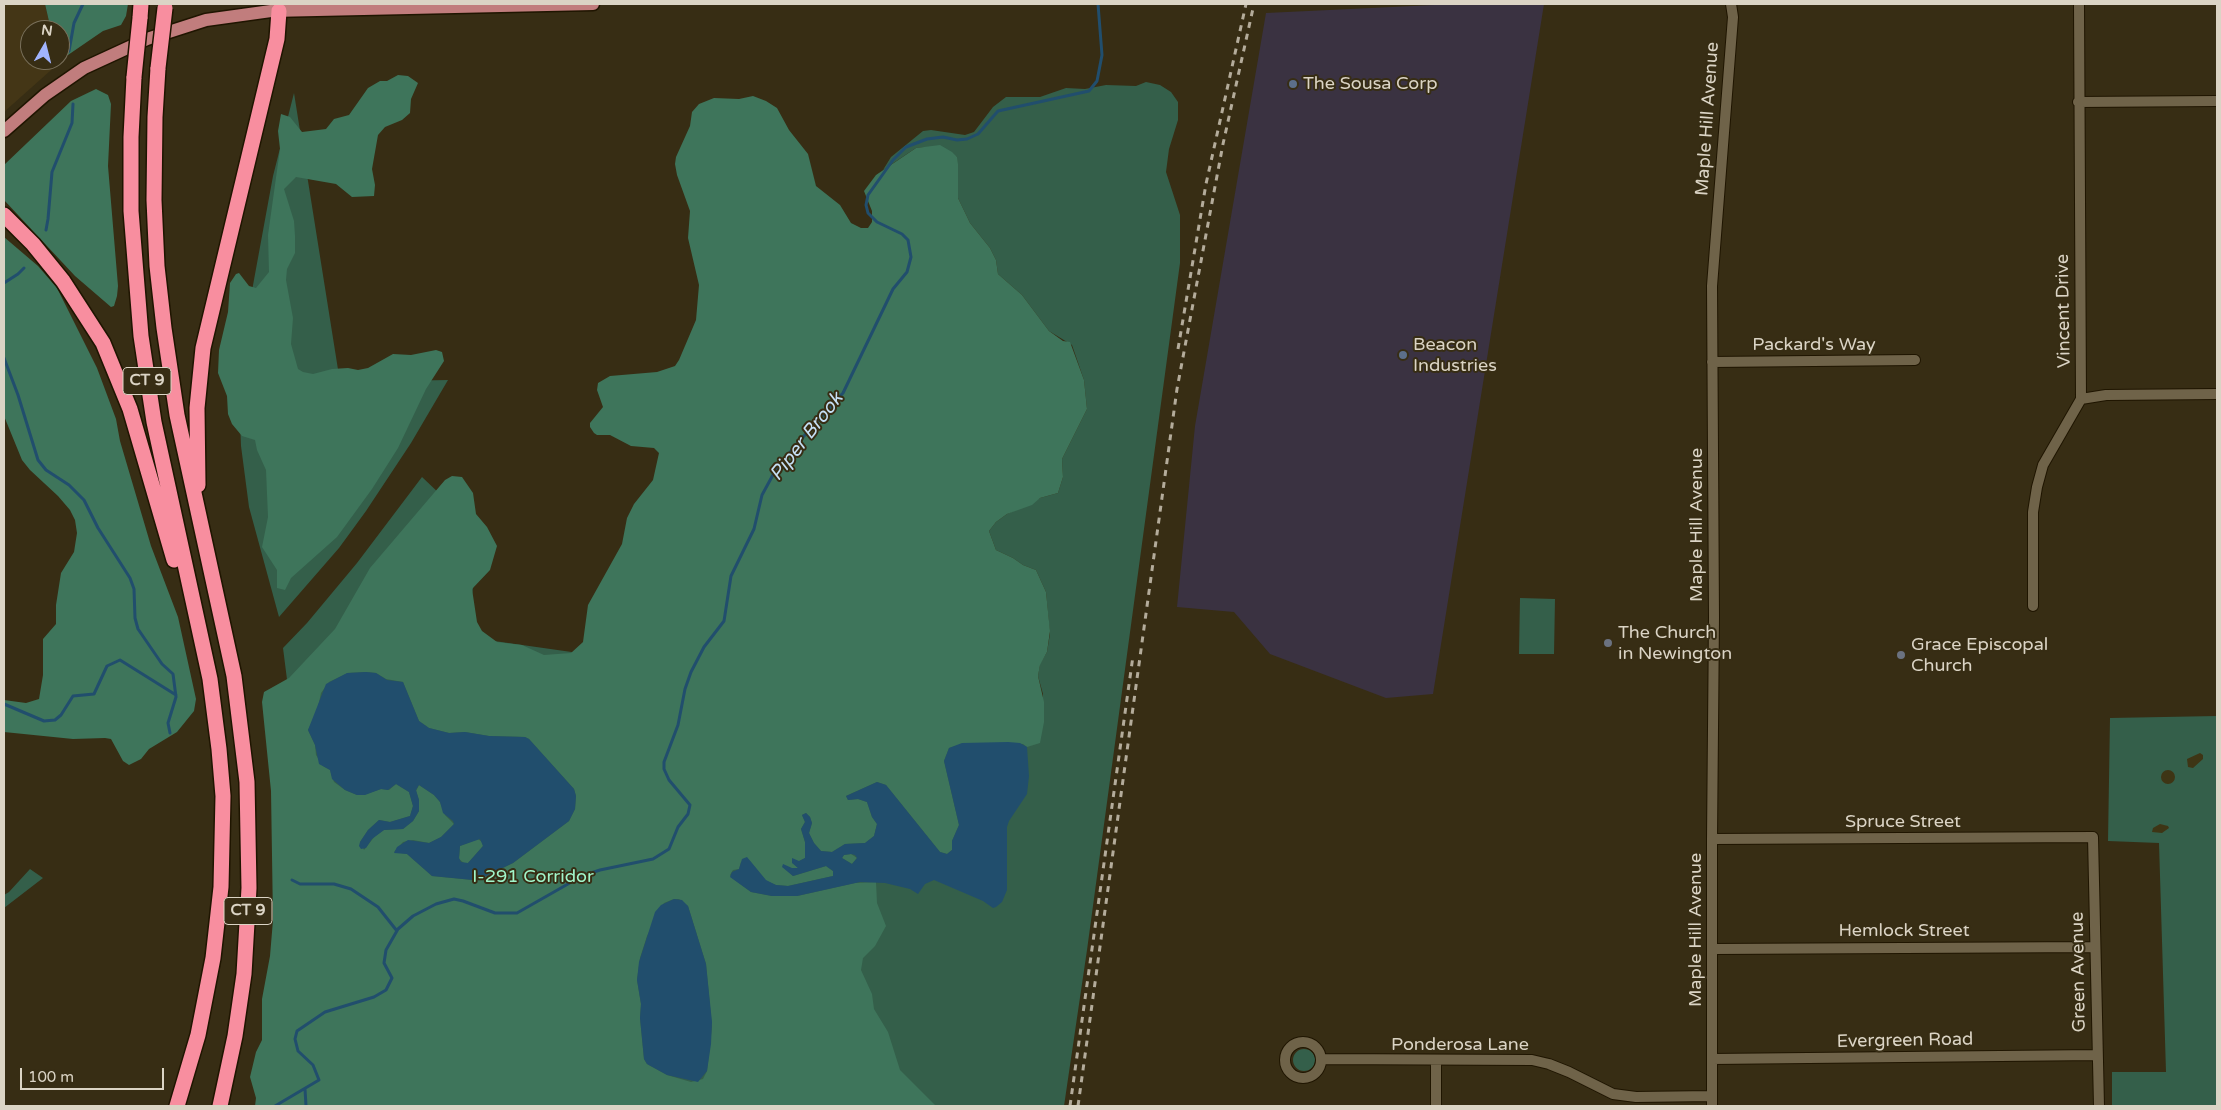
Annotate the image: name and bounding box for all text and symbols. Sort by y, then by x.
north arrow [20,20,70,70]
text: N [40,21,54,40]
street label: Maple Hill Avenue [1692,41,1724,197]
place label: The Sousa Corp [1303,73,1438,95]
marker: The Sousa Corp [1287,78,1299,90]
street label: Vincent Drive [2052,254,2076,368]
place label: Beacon Industries [1413,334,1497,376]
street label: Packard's Way [1752,334,1876,356]
marker: Beacon Industries [1397,349,1409,361]
road number: CT 9 [123,368,171,394]
water label: Piper Brook [765,388,849,486]
street label: Maple Hill Avenue [1686,448,1708,602]
place label: The Church in Newington [1618,622,1732,664]
place label: Grace Episcopal Church [1911,634,2048,676]
marker: The Church in Newington [1602,637,1614,649]
marker: Grace Episcopal Church [1895,649,1907,661]
street label: Spruce Street [1845,811,1961,833]
street label: Maple Hill Avenue [1685,853,1707,1007]
park label: I-291 Corridor [472,866,594,888]
road number: CT 9 [224,898,272,924]
street label: Green Avenue [2067,911,2091,1033]
street label: Hemlock Street [1838,920,1970,942]
street label: Evergreen Road [1836,1029,1974,1053]
street label: Ponderosa Lane [1391,1034,1529,1056]
scale bar [22,1058,166,1090]
text: 100 m [28,1068,74,1086]

